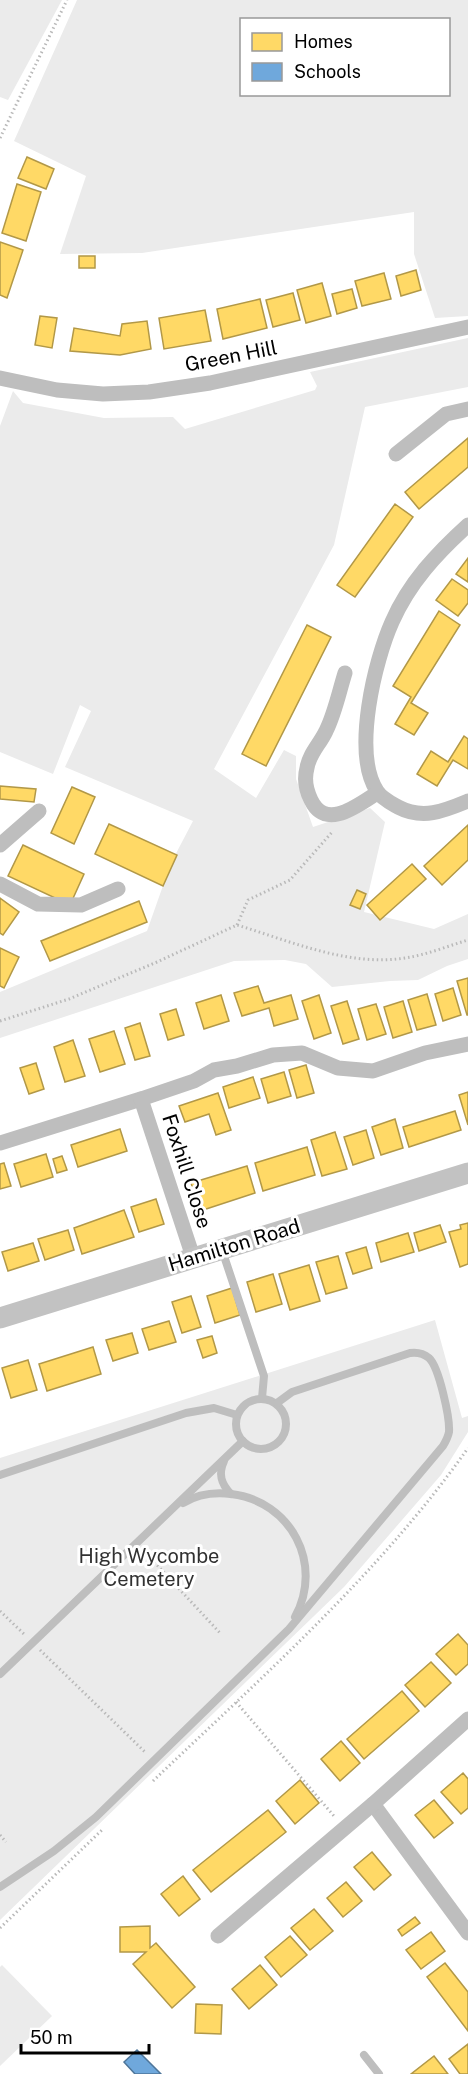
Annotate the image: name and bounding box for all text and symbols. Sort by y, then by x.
legend [240,18,450,96]
text: Homes [294,31,353,52]
text: Schools [294,61,361,82]
street label: Green Hill [183,335,279,377]
street label: Foxhill Close [157,1111,217,1231]
street label: Hamilton Road [165,1214,303,1276]
park label: High Wycombe Cemetery [79,1544,219,1591]
scale bar [21,2017,148,2055]
text: 50 m [30,2027,73,2048]

